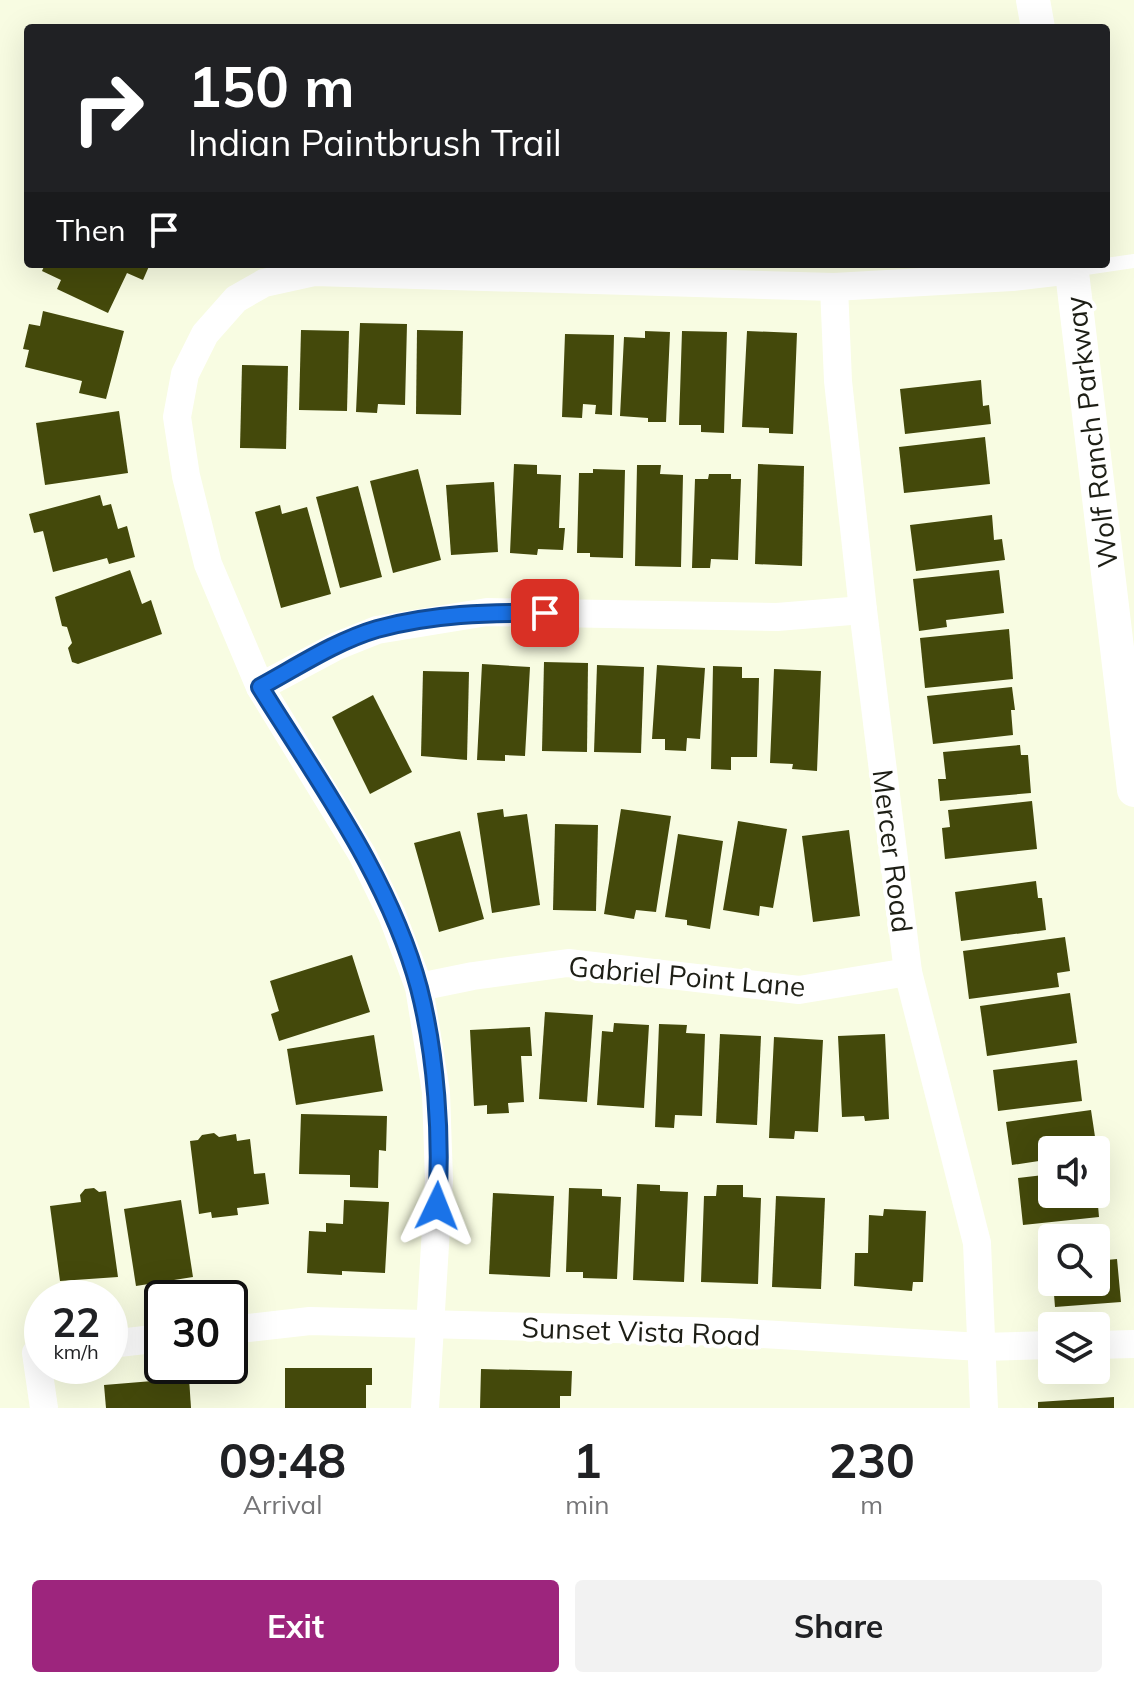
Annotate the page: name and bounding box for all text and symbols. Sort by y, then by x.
text: 150 m [188,51,355,121]
icon: right [56,56,160,160]
text: Indian Paintbrush Trail [188,120,562,165]
icon: arrive [142,208,186,252]
text: Then [56,211,126,249]
street label: Wolf Ranch Parkway [1057,294,1125,570]
pin [511,579,579,647]
icon: arrive [523,591,567,635]
street label: Mercer Road [866,767,920,935]
street label: Gabriel Point Lane [567,948,807,1004]
map controls [1038,1136,1110,1384]
button: sound [1038,1136,1110,1208]
position arrow [395,1164,479,1248]
button: search [1038,1224,1110,1296]
speed limit sign: 30 [144,1280,248,1384]
text: 22 [52,1297,100,1347]
street label: Sunset Vista Road [521,1309,761,1353]
button: layers [1038,1312,1110,1384]
text: km/h [53,1339,99,1364]
text: 09:48 [219,1430,346,1490]
text: 1 [573,1430,602,1490]
text: 230 [829,1430,915,1490]
text: Arrival [243,1488,322,1521]
text: min [565,1488,609,1521]
text: m [860,1488,883,1521]
button: Exit [32,1580,559,1672]
button: Share [575,1580,1102,1672]

